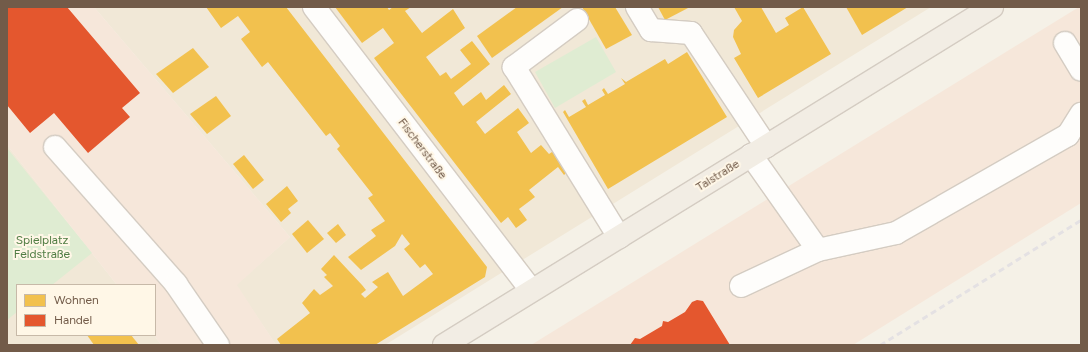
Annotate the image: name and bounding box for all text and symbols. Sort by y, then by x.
street label: Fischerstraße [394,116,450,182]
street label: Talstraße [694,157,742,195]
park label: Spielplatz Feldstraße [14,234,70,262]
legend [16,284,156,336]
text: Wohnen [54,293,99,307]
text: Handel [54,313,92,327]

